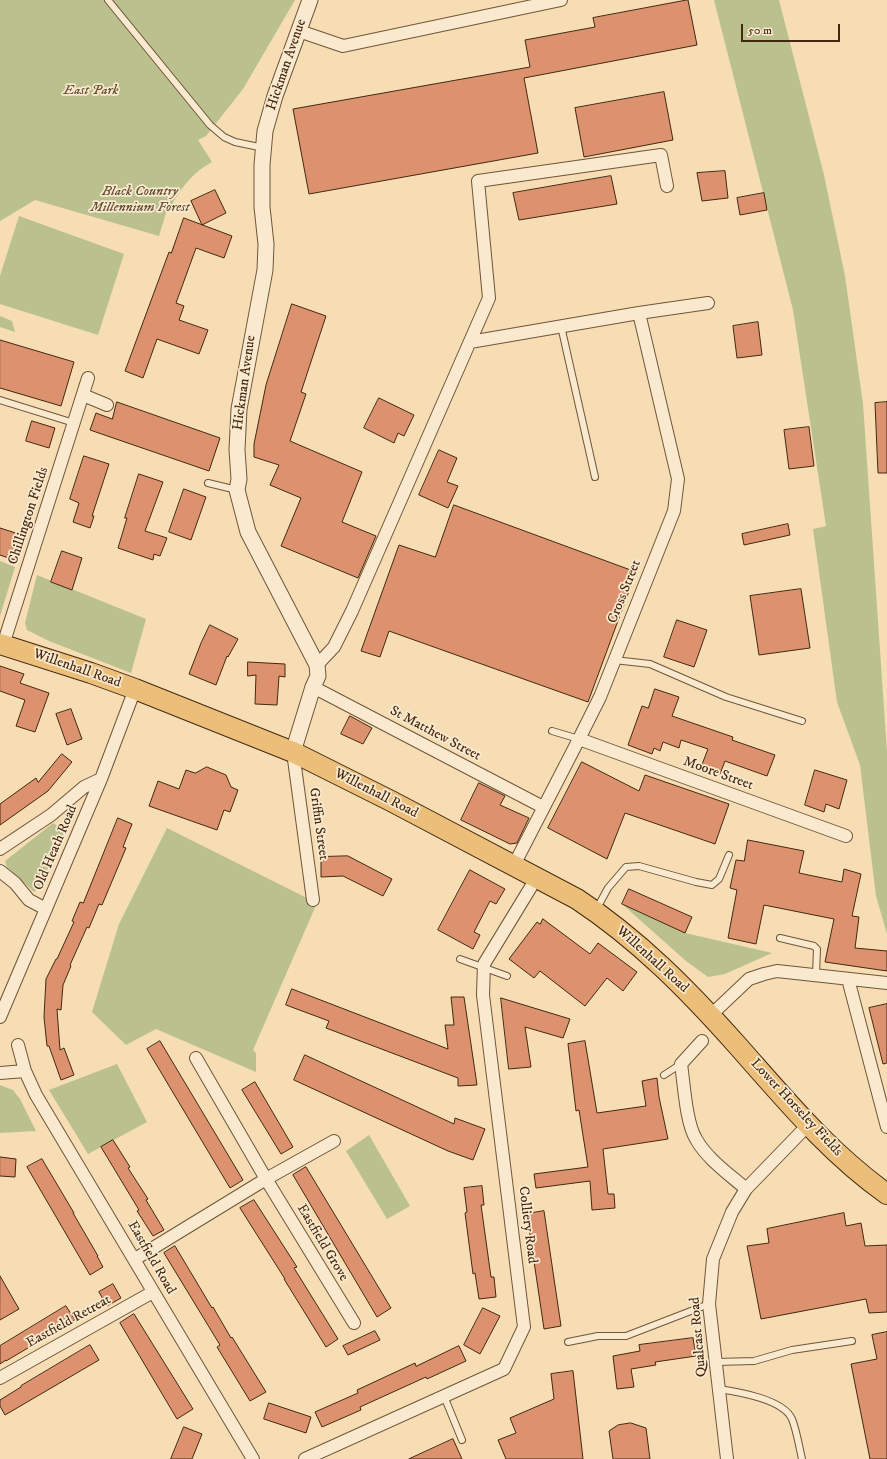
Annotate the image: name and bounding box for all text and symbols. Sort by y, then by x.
scale bar [743,16,842,42]
street label: Hickman Avenue [264,17,310,113]
text: 50 m [748,23,772,38]
park label: East Park [64,83,118,99]
park label: Black Country Millennium Forest [90,184,190,216]
street label: Hickman Avenue [230,335,260,431]
street label: Chillington Fields [5,465,53,567]
street label: Cross Street [605,558,645,626]
street label: Willenhall Road [31,646,123,692]
street label: St Matthew Street [387,703,483,765]
street label: Moore Street [681,754,755,794]
street label: Willenhall Road [331,766,421,822]
street label: Griffin Street [305,787,331,861]
street label: Old Heath Road [30,803,82,893]
street label: Willenhall Road [612,923,692,997]
street label: Lower Horseley Fields [746,1056,846,1160]
street label: Colliery Road [514,1185,540,1265]
street label: Eastfield Grove [292,1202,352,1284]
street label: Eastfield Road [123,1218,179,1298]
street label: Eastfield Retreat [24,1292,114,1352]
street label: Qualcast Road [687,1296,711,1378]

